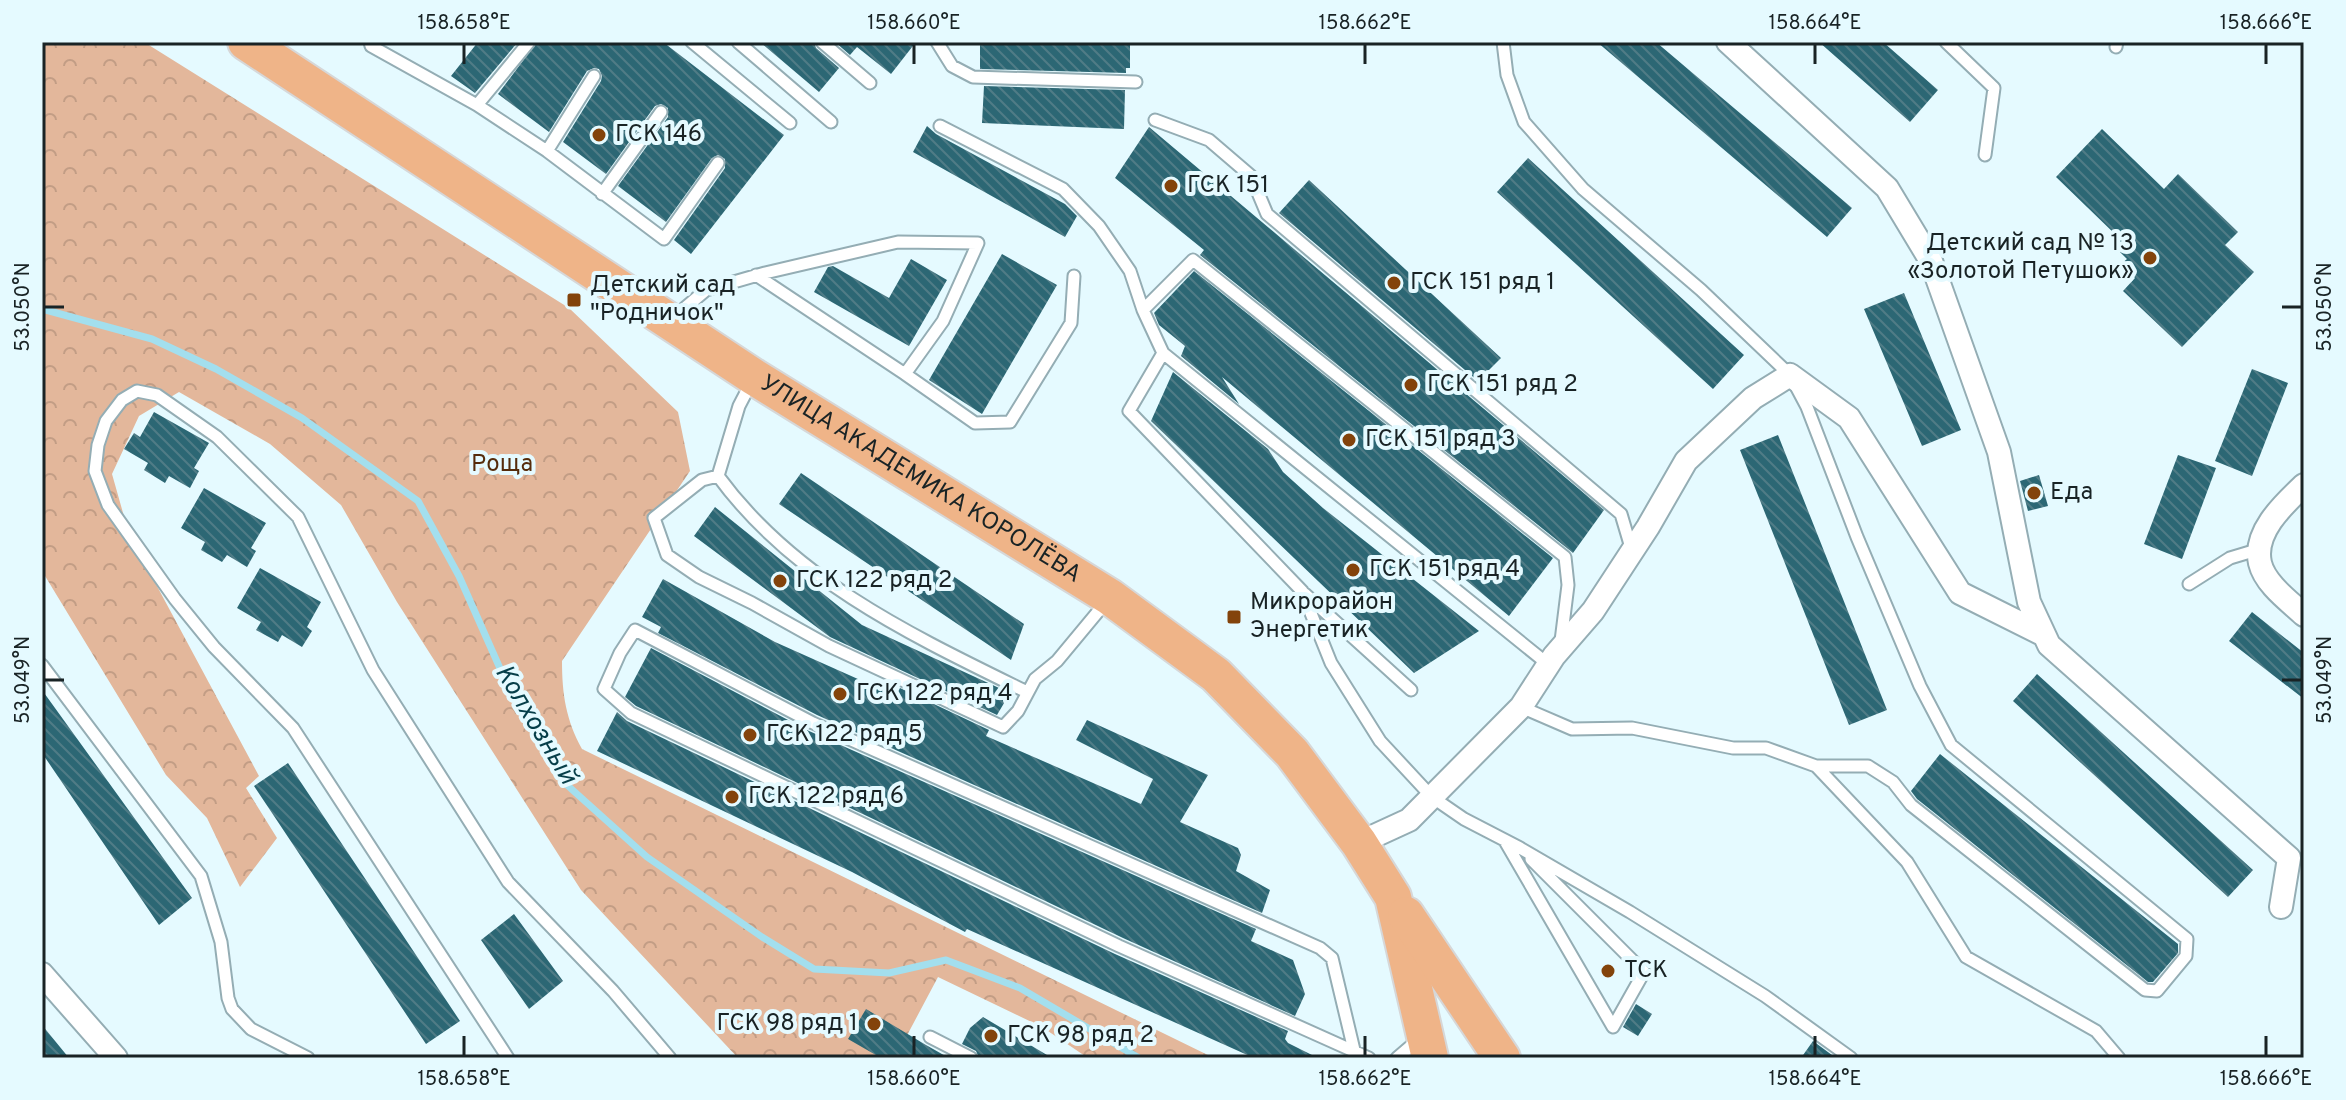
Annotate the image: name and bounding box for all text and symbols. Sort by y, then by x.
text: 158.658°E [417,11,511,37]
text: 158.660°E [867,11,961,37]
text: 158.662°E [1319,11,1411,37]
text: 158.664°E [1769,11,1861,37]
text: 158.666°E [2220,11,2312,37]
place label: ГСК 146 [615,120,702,150]
marker: ГСК 146 [590,126,608,144]
place label: ГСК 151 [1187,171,1269,201]
marker: ГСК 151 [1162,177,1180,195]
place label: Детский сад № 13 «Золотой Петушок» [1907,229,2134,287]
marker: Детский сад № 13 «Золотой Петушок» [2141,249,2159,267]
text: 53.050°N [11,262,37,352]
text: 53.050°N [2313,262,2339,352]
place label: ГСК 151 ряд 1 [1410,268,1555,298]
place label: Детский сад "Родничок" [590,271,735,329]
marker: ГСК 151 ряд 1 [1385,274,1403,292]
marker: Детский сад "Родничок" [565,291,583,309]
street label: УЛИЦА АКАДЕМИКА КОРОЛЁВА [754,369,1086,590]
place label: ГСК 151 ряд 2 [1427,370,1578,400]
marker: ГСК 151 ряд 2 [1402,376,1420,394]
place label: ГСК 151 ряд 3 [1365,425,1516,455]
marker: ГСК 151 ряд 3 [1340,431,1358,449]
park label: Роща [471,450,533,480]
place label: Еда [2050,478,2093,508]
marker: Еда [2025,484,2043,502]
place label: ГСК 151 ряд 4 [1369,555,1520,585]
marker: ГСК 151 ряд 4 [1344,561,1362,579]
place label: ГСК 122 ряд 2 [796,566,953,596]
marker: ГСК 122 ряд 2 [771,572,789,590]
place label: Микрорайон Энергетик [1250,588,1393,646]
marker: Микрорайон Энергетик [1225,608,1243,626]
text: 53.049°N [11,636,37,724]
text: 53.049°N [2313,636,2339,724]
water label: Колхозный [486,659,584,792]
place label: ГСК 122 ряд 4 [856,679,1013,709]
marker: ГСК 122 ряд 4 [831,685,849,703]
place label: ГСК 122 ряд 5 [766,720,923,750]
marker: ГСК 122 ряд 5 [741,726,759,744]
place label: ГСК 122 ряд 6 [748,782,904,812]
marker: ГСК 122 ряд 6 [723,788,741,806]
place label: ТСК [1624,956,1668,986]
marker: ТСК [1599,962,1617,980]
place label: ГСК 98 ряд 1 [717,1009,858,1039]
marker: ГСК 98 ряд 1 [865,1015,883,1033]
place label: ГСК 98 ряд 2 [1007,1021,1154,1051]
marker: ГСК 98 ряд 2 [982,1027,1000,1045]
text: 158.658°E [417,1067,511,1093]
text: 158.660°E [867,1067,961,1093]
text: 158.662°E [1319,1067,1411,1093]
text: 158.664°E [1769,1067,1861,1093]
text: 158.666°E [2220,1067,2312,1093]

